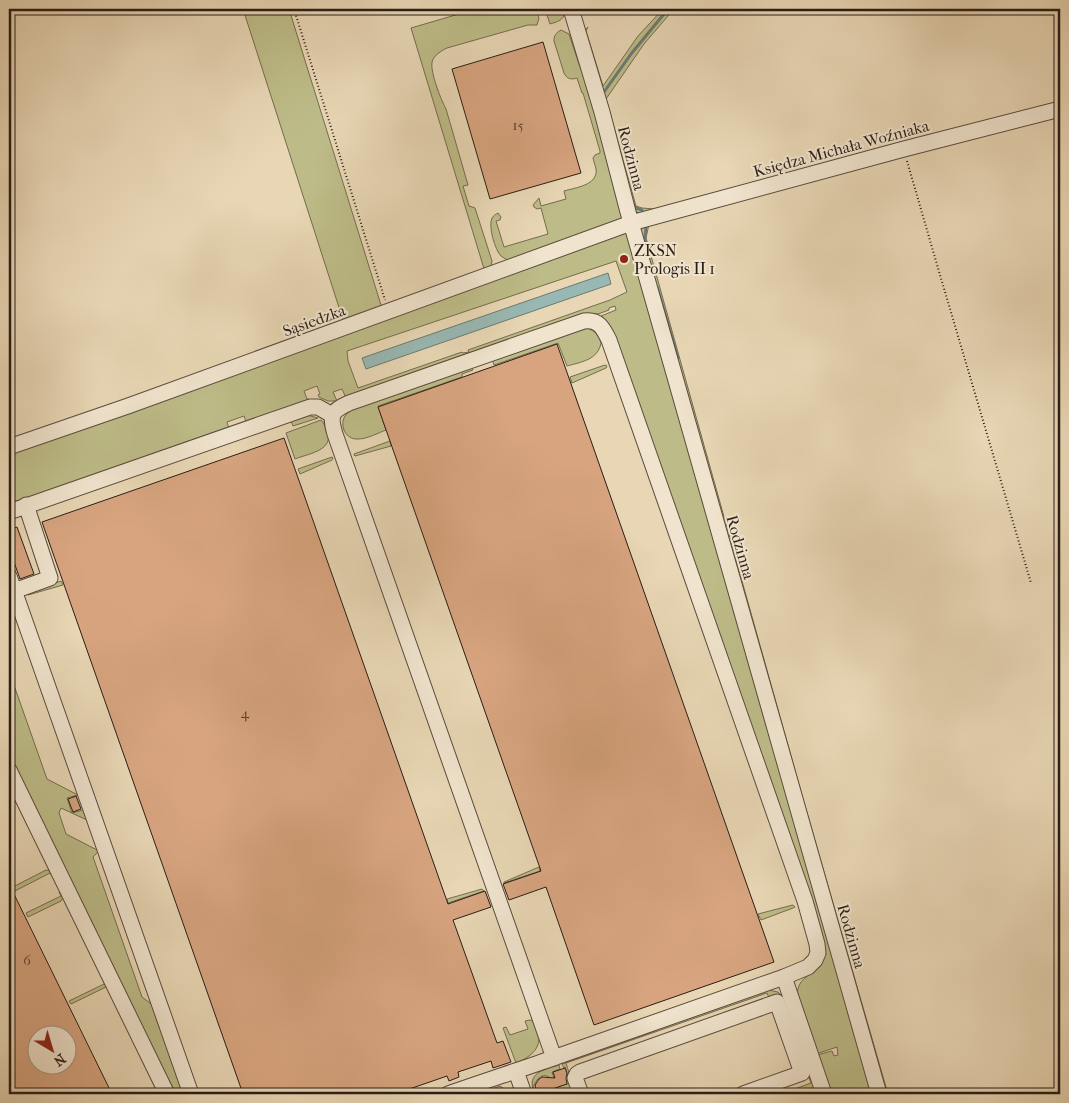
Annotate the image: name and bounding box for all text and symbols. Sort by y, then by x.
street label: Księdza Michała Woźniaka [751,116,932,181]
house number: 15 [513,117,524,134]
street label: Rodzinna [614,124,649,193]
place label: ZKSN Prologis II 1 [634,241,715,278]
marker: ZKSN Prologis II 1 [618,253,630,265]
street label: Sąsiedzka [280,300,349,341]
street label: Rodzinna [722,513,759,582]
house number: 4 [241,705,250,722]
street label: Rodzinna [833,902,870,971]
house number: 6 [23,952,31,969]
north arrow [28,1026,78,1076]
text: N [50,1050,69,1070]

